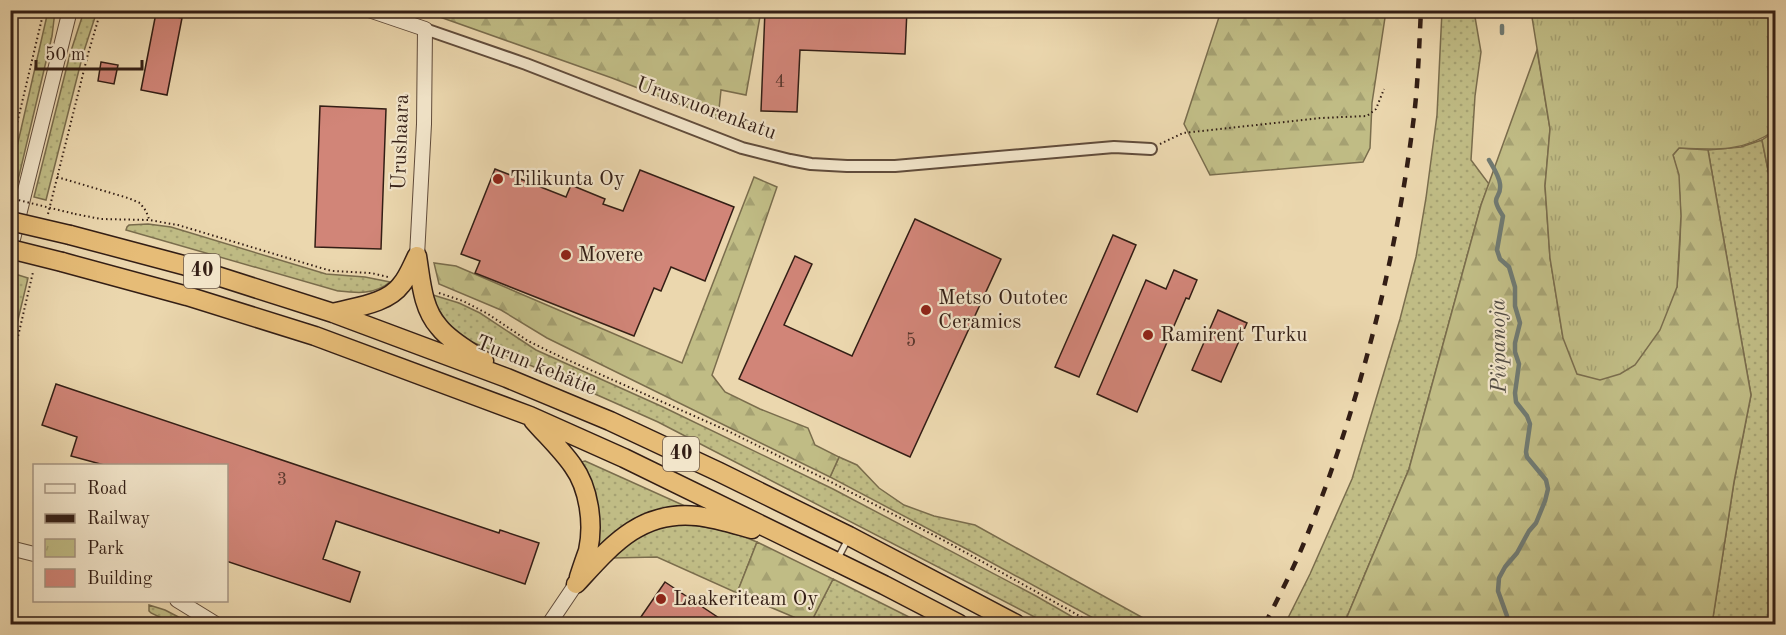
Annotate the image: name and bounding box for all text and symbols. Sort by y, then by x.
scale bar [36,33,142,71]
text: 50 m [45,46,85,64]
house number: 4 [775,73,785,91]
street label: Urusvuorenkatu [633,74,779,144]
street label: Urushaara [389,93,413,191]
place label: Tilikunta Oy [510,169,625,190]
marker: Tilikunta Oy [491,172,505,186]
place label: Movere [578,245,643,266]
marker: Movere [559,248,573,262]
road number: 40 [184,254,220,288]
place label: Metso Outotec Ceramics [938,288,1068,333]
water label: Piipanoja [1487,298,1511,394]
marker: Metso Outotec Ceramics [919,303,933,317]
place label: Ramirent Turku [1160,325,1308,346]
marker: Ramirent Turku [1141,328,1155,342]
street label: Turun kehätie [473,332,599,400]
house number: 5 [906,332,916,350]
road number: 40 [663,437,699,471]
legend [33,464,228,602]
house number: 3 [277,471,287,489]
text: Road [87,480,127,498]
text: Railway [87,510,150,528]
text: Park [87,540,124,558]
text: Building [87,570,153,588]
place label: Laakeriteam Oy [673,589,818,610]
marker: Laakeriteam Oy [654,592,668,606]

